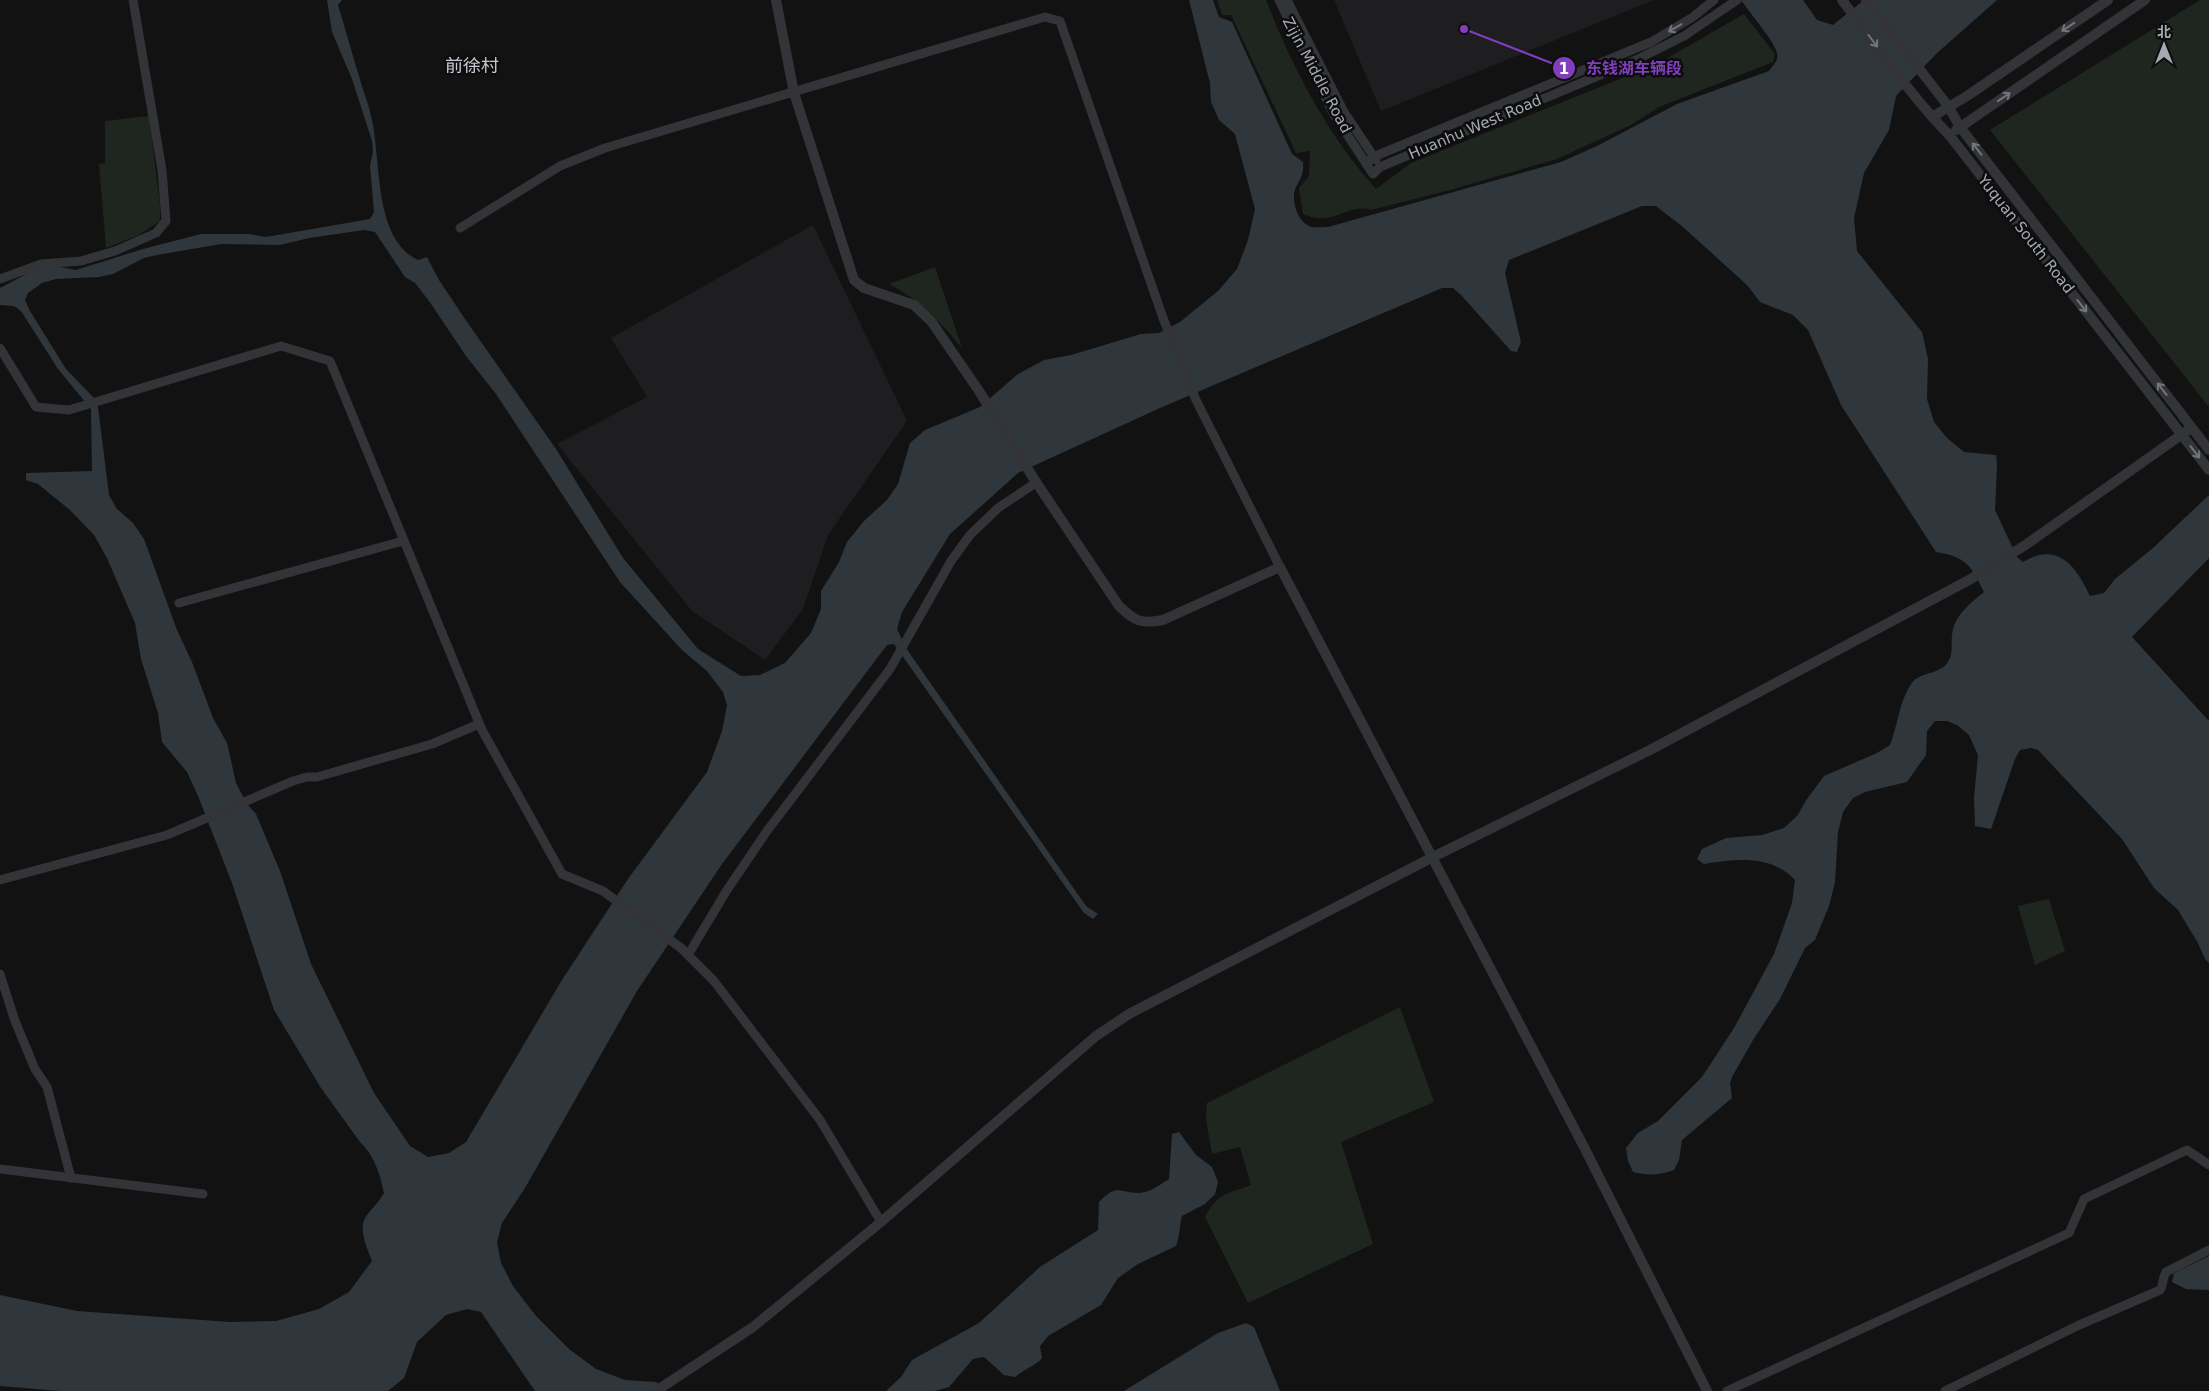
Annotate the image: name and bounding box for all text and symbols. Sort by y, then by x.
street label: Zijin Middle Road [1279,14,1355,136]
north arrow [2139,20,2189,70]
one-way arrow [2061,22,2075,33]
one-way arrow [1668,24,1682,34]
text: 北 [2157,24,2171,40]
one-way arrow [1867,34,1878,47]
callout: 东钱湖车辆段 [1551,53,1692,84]
district label: 前徐村 [445,55,499,76]
text: 东钱湖车辆段 [1586,59,1682,78]
text: 1 [1559,60,1569,78]
street label: Huanhu West Road [1406,91,1544,163]
one-way arrow [1996,92,2010,102]
one-way arrow [1972,143,1983,156]
street label: Yuquan South Road [1974,170,2078,297]
one-way arrow [2076,299,2087,312]
one-way arrow [2156,383,2167,396]
one-way arrow [2190,445,2200,459]

